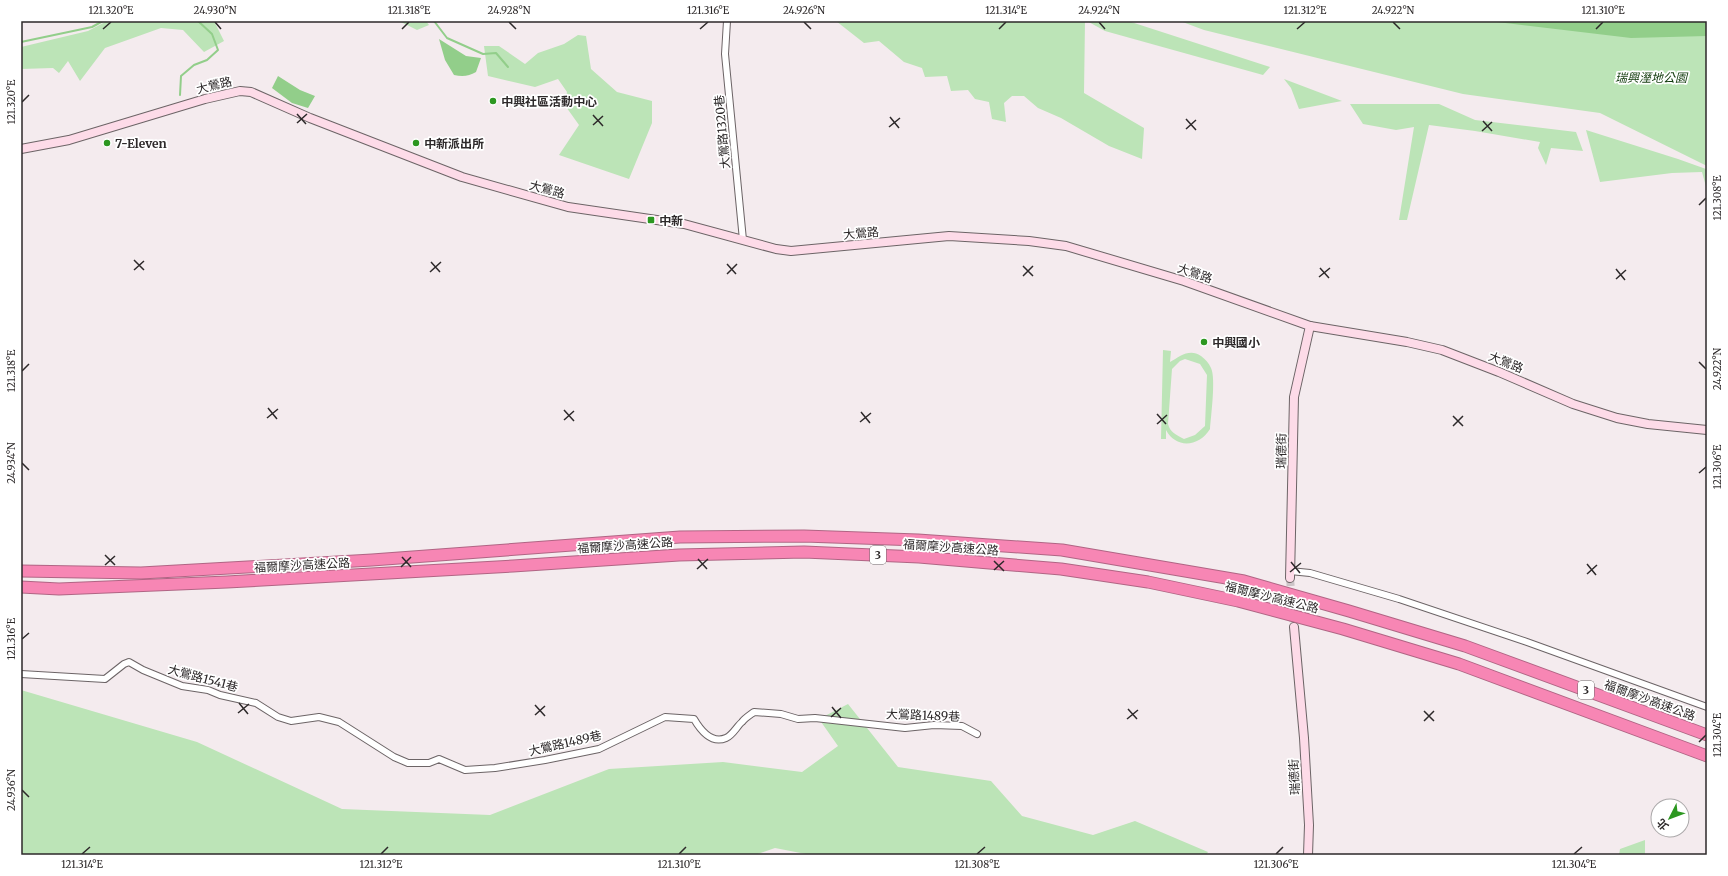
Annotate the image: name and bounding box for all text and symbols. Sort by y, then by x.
text: 121.320°E [89,4,134,17]
text: 24.930°N [194,4,237,17]
text: 121.318°E [388,4,431,17]
text: 24.928°N [488,4,531,17]
text: 121.316°E [687,4,730,17]
text: 24.926°N [783,4,825,17]
text: 121.314°E [985,4,1027,17]
text: 24.924°N [1078,4,1120,17]
text: 121.312°E [1284,4,1327,17]
text: 24.922°N [1372,4,1415,17]
text: 121.310°E [1581,4,1625,17]
park label: 瑞興溼地公園 [1615,70,1689,85]
street label: 大鶯路 [195,73,233,97]
text: 121.320°E [5,79,18,124]
place label: 中興社區活動中心 [501,94,597,109]
street label: 大鶯路1320巷 [711,94,733,170]
marker: 中興社區活動中心 [488,96,498,106]
place label: 7-Eleven [115,136,167,151]
place label: 中新派出所 [424,136,484,151]
marker: 7-Eleven [102,138,112,148]
marker: 中新派出所 [411,138,421,148]
text: 121.308°E [1711,175,1724,221]
street label: 大鶯路 [528,177,566,201]
place label: 中新 [659,213,683,228]
marker: 中新 [646,215,656,225]
street label: 大鶯路 [842,224,880,242]
street label: 大鶯路 [1176,260,1214,286]
place label: 中興國小 [1212,335,1260,350]
marker: 中興國小 [1199,337,1209,347]
text: 24.922°N [1711,347,1724,390]
street label: 大鶯路 [1486,348,1526,376]
text: 121.318°E [5,349,18,392]
street label: 瑞德街 [1273,433,1289,469]
text: 24.934°N [5,442,18,484]
text: 121.306°E [1711,444,1724,489]
street label: 福爾摩沙高速公路 [577,534,673,556]
street label: 福爾摩沙高速公路 [903,536,999,558]
road number: 3 [870,546,886,564]
street label: 福爾摩沙高速公路 [254,555,350,575]
street label: 福爾摩沙高速公路 [1224,578,1320,616]
text: 121.316°E [5,617,18,660]
street label: 大鶯路1541巷 [166,661,240,695]
street label: 福爾摩沙高速公路 [1602,677,1698,723]
road number: 3 [1578,681,1594,699]
street label: 大鶯路1489巷 [886,706,960,724]
text: 121.304°E [1711,712,1724,757]
street label: 大鶯路1489巷 [527,727,603,759]
street label: 瑞德街 [1286,759,1302,795]
text: 24.936°N [5,769,18,811]
north arrow [1650,798,1690,838]
text: 北 [1654,816,1671,833]
text: 121.314°E [61,858,103,871]
text: 121.312°E [360,858,403,871]
text: 121.310°E [657,858,701,871]
text: 121.308°E [954,858,1000,871]
text: 121.306°E [1254,858,1299,871]
text: 121.304°E [1552,858,1597,871]

